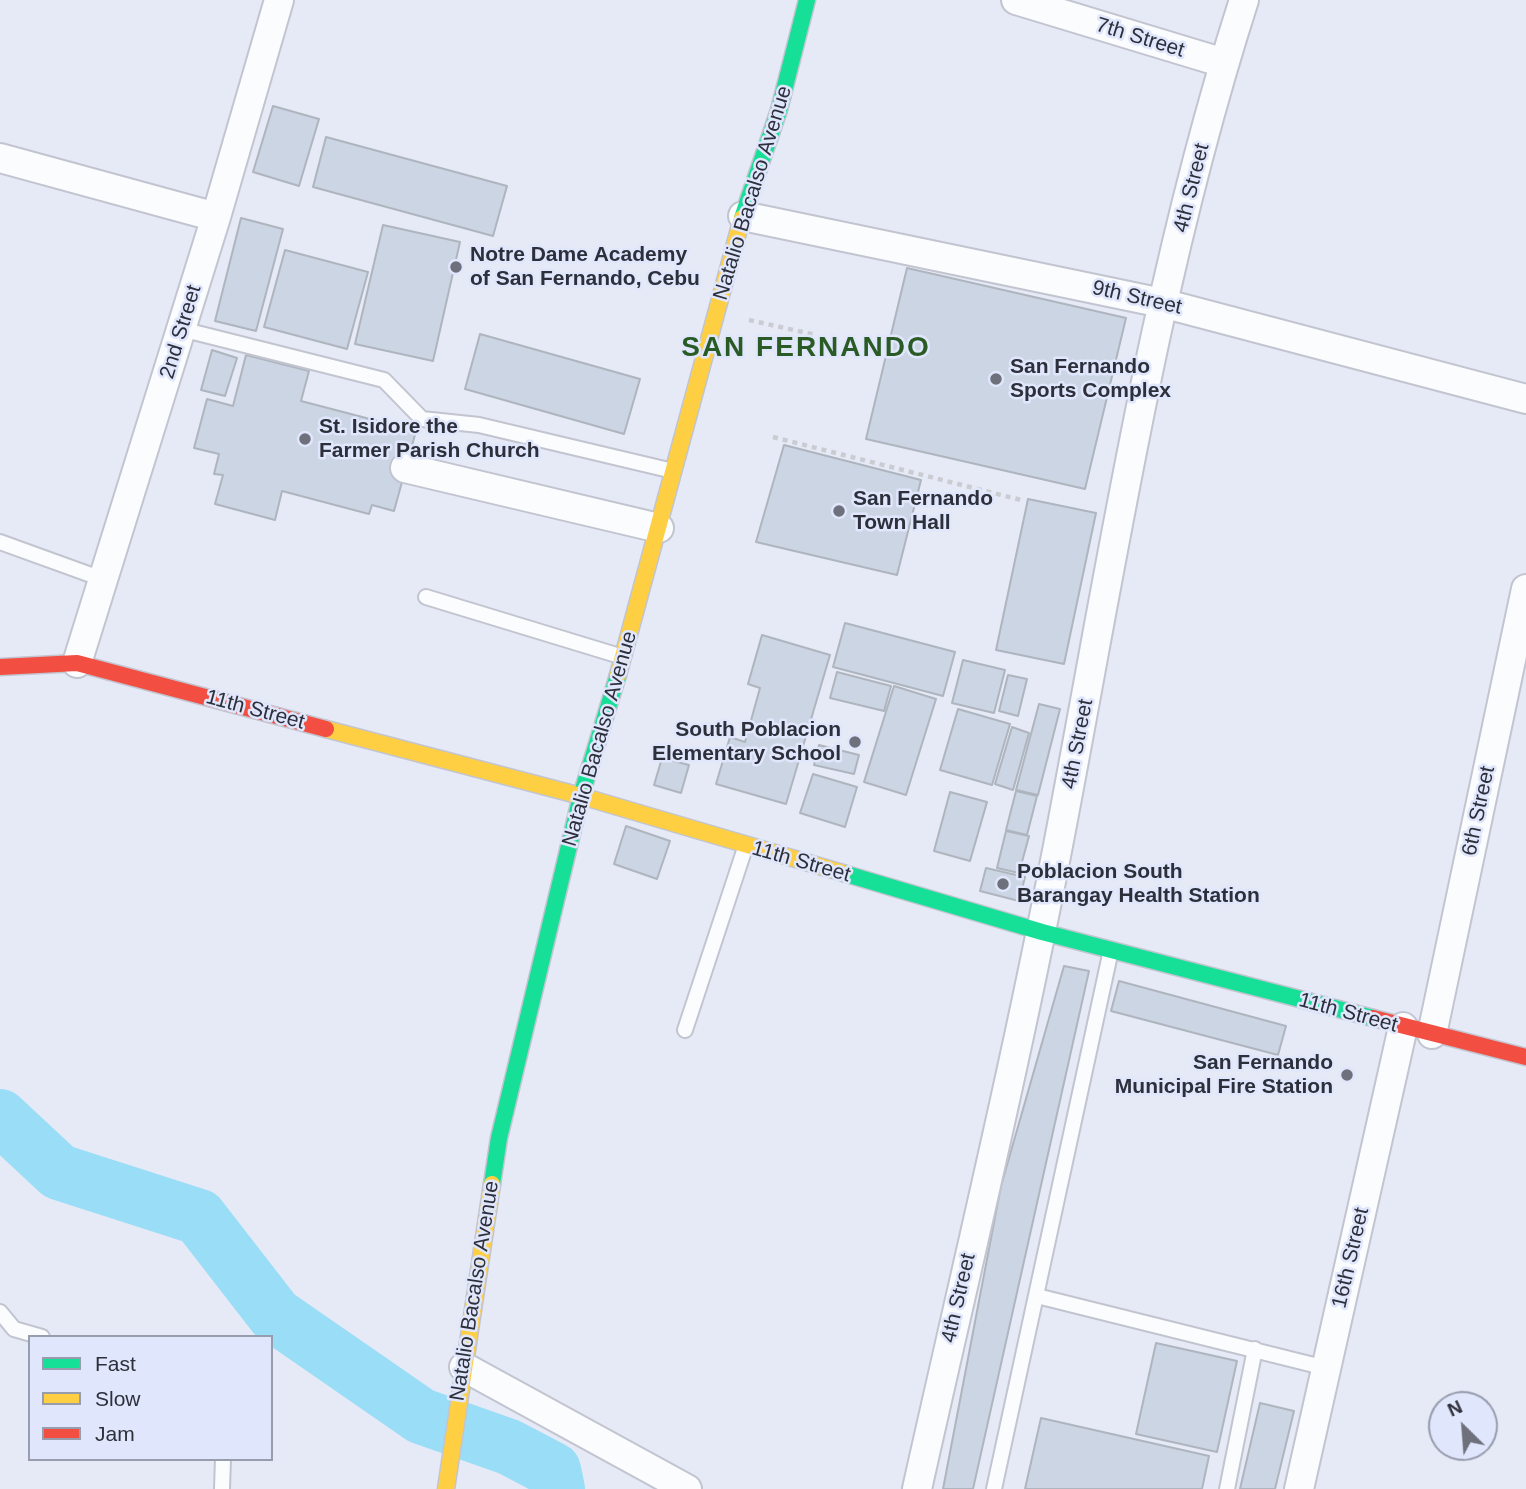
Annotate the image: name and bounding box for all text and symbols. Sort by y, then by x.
street label: 7th Street [1093,13,1187,63]
street label: Natalio Bacalso Avenue [708,83,798,303]
street label: 4th Street [1169,141,1215,235]
place label: Notre Dame Academy of San Fernando, Cebu [470,242,700,292]
marker: Notre Dame Academy of San Fernando, Cebu [448,259,464,275]
street label: 9th Street [1090,275,1184,321]
street label: 2nd Street [155,282,207,382]
district label: SAN FERNANDO [683,331,929,365]
place label: San Fernando Sports Complex [1010,354,1171,404]
marker: San Fernando Sports Complex [988,371,1004,387]
place label: St. Isidore the Farmer Parish Church [319,414,540,464]
marker: St. Isidore the Farmer Parish Church [297,431,313,447]
place label: San Fernando Town Hall [853,486,993,536]
marker: San Fernando Town Hall [831,503,847,519]
street label: Natalio Bacalso Avenue [557,629,643,849]
street label: 11th Street [203,685,307,735]
street label: 4th Street [1057,697,1099,791]
place label: South Poblacion Elementary School [652,717,841,767]
marker: South Poblacion Elementary School [847,734,863,750]
street label: 6th Street [1457,764,1501,858]
street label: 11th Street [749,836,853,888]
place label: Poblacion South Barangay Health Station [1017,859,1260,909]
marker: Poblacion South Barangay Health Station [995,876,1011,892]
street label: 11th Street [1296,988,1400,1038]
place label: San Fernando Municipal Fire Station [1115,1050,1333,1100]
marker: San Fernando Municipal Fire Station [1339,1067,1355,1083]
street label: Natalio Bacalso Avenue [445,1179,505,1403]
street label: 16th Street [1327,1205,1375,1311]
street label: 4th Street [936,1251,982,1345]
legend [28,1335,273,1461]
text: Fast [95,1352,136,1375]
text: Slow [95,1387,141,1410]
north arrow [1428,1391,1498,1461]
text: N [1444,1396,1465,1421]
text: Jam [95,1422,135,1445]

